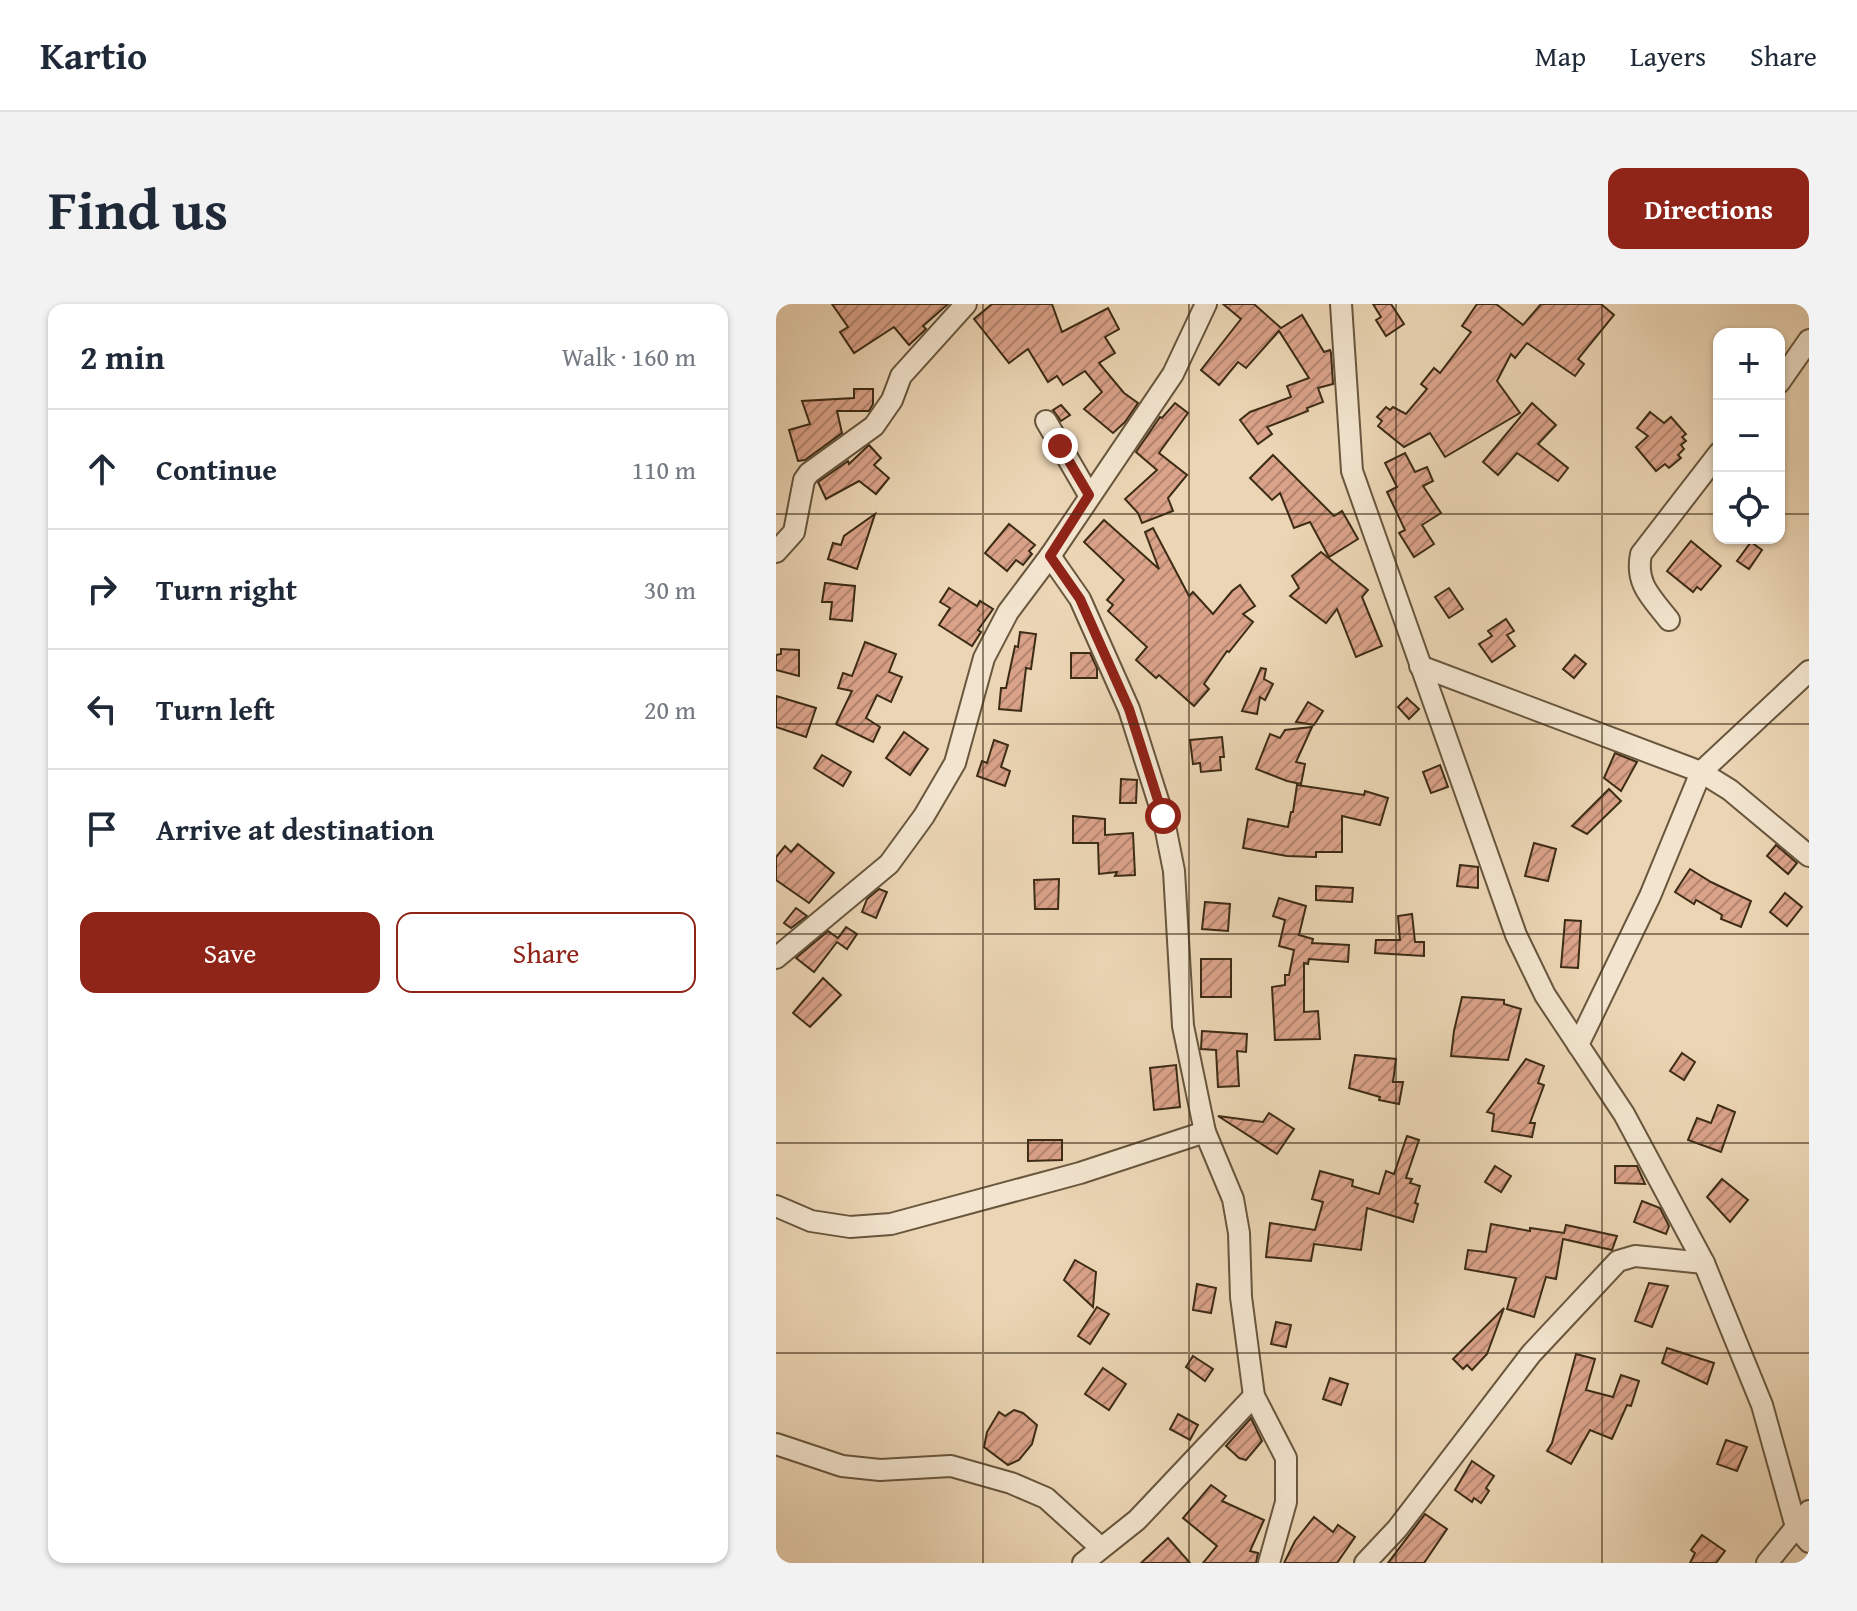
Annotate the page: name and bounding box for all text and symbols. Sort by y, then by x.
text: Kartio [40,27,147,83]
text: Map [1535,35,1586,76]
text: Layers [1630,35,1706,76]
text: Share [1750,35,1817,76]
text: Find us [48,167,228,250]
button: Directions [1608,168,1809,249]
map controls [1713,328,1785,544]
button: + [1713,328,1785,400]
text: 2 min [80,332,165,381]
text: Walk · 160 m [562,337,696,376]
button: − [1713,400,1785,472]
route end [1042,428,1078,464]
icon: ahead [80,447,124,491]
text: Continue [156,447,277,491]
text: 110 m [631,450,696,489]
button: locate [1713,472,1785,544]
icon: right [80,567,124,611]
text: Turn right [156,567,297,611]
text: 30 m [644,570,696,609]
icon: left [80,687,124,731]
text: Turn left [156,687,275,731]
text: 20 m [644,690,696,729]
route start [1145,798,1181,834]
icon: arrive [80,807,124,851]
text: Arrive at destination [156,807,434,851]
button: Save [80,912,380,993]
button: Share [396,912,696,993]

